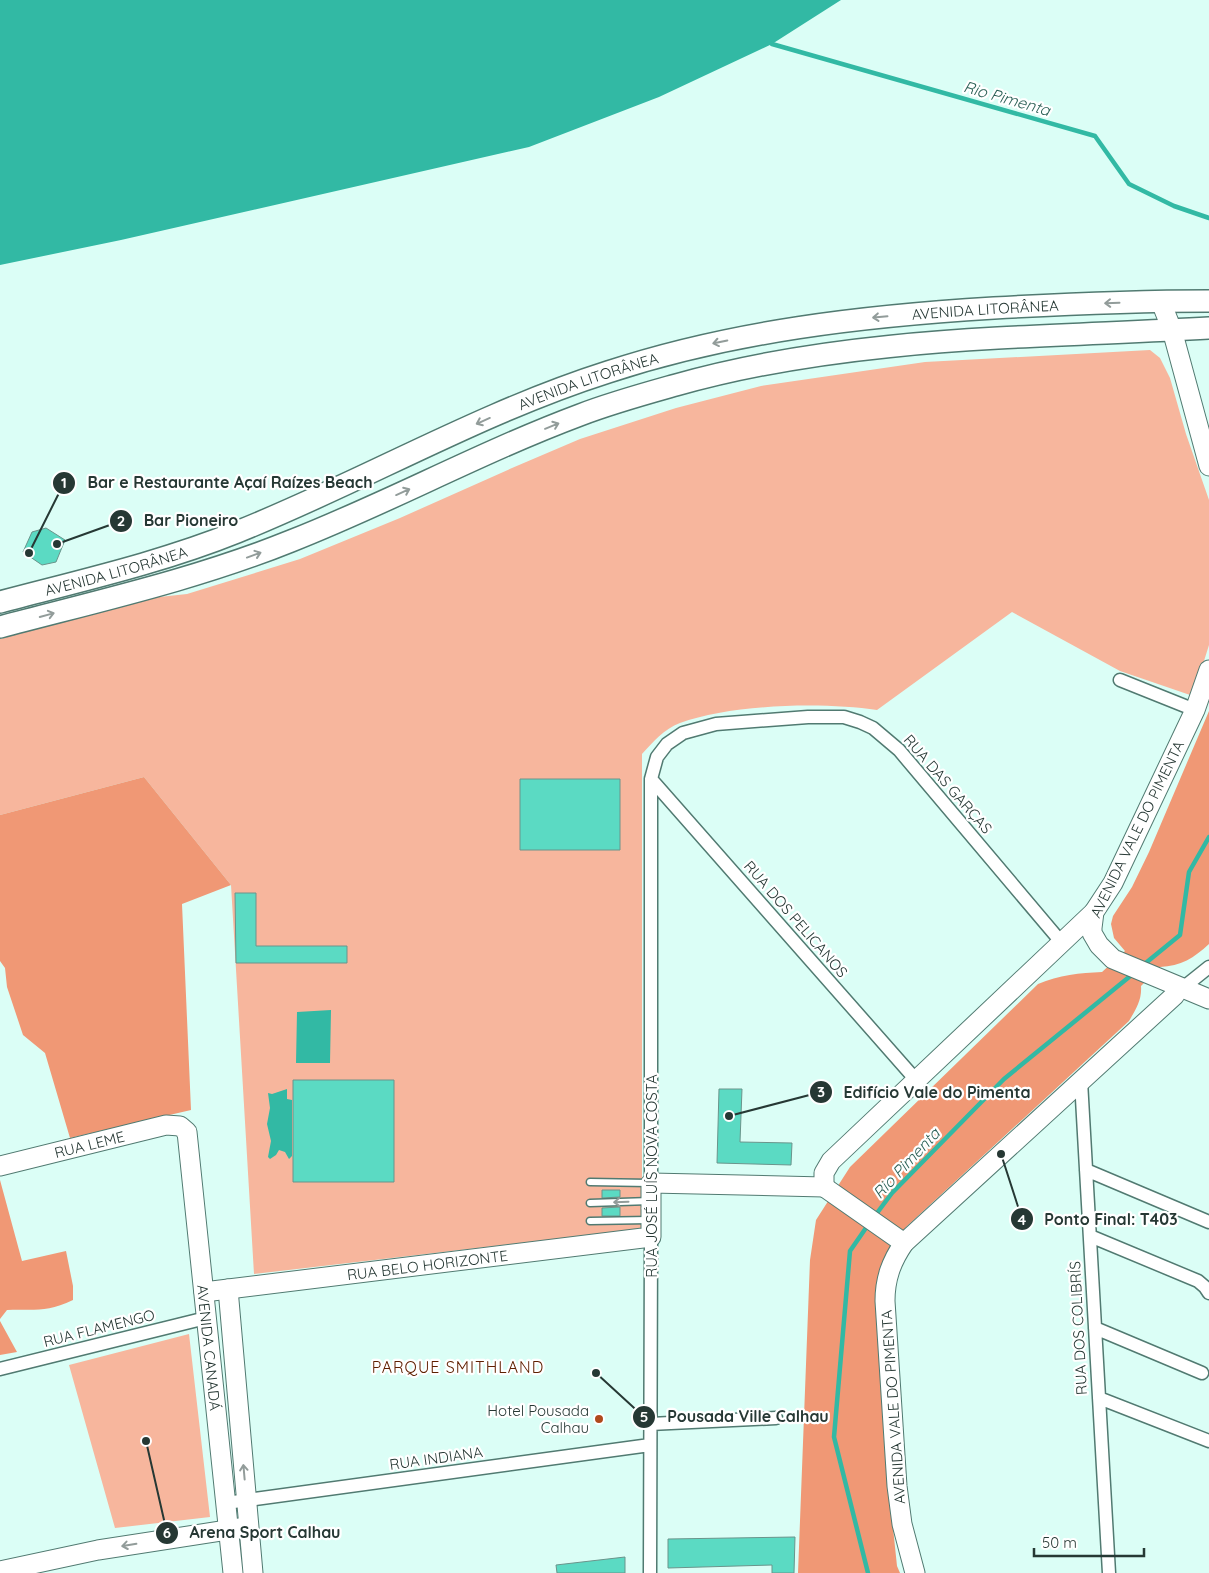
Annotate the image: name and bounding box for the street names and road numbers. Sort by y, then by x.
street label: AVENIDA LITORÂNEA [911,295,1059,324]
street label: AVENIDA LITORÂNEA [515,348,661,414]
street label: AVENIDA LITORÂNEA [43,541,190,600]
street label: RUA DAS GARÇAS [900,730,996,838]
street label: AVENIDA VALE DO PIMENTA [1086,737,1188,921]
street label: RUA DOS PELICANOS [740,857,852,981]
street label: RUA JOSÉ LUÍS NOVA COSTA [642,1074,661,1278]
street label: RUA LEME [52,1126,126,1162]
street label: RUA BELO HORIZONTE [346,1245,509,1284]
street label: RUA DOS COLIBRÍS [1065,1261,1091,1395]
street label: AVENIDA CANADÁ [193,1284,226,1412]
street label: RUA FLAMENGO [41,1305,157,1351]
street label: AVENIDA VALE DO PIMENTA [877,1309,909,1505]
street label: RUA INDIANA [388,1442,484,1474]

